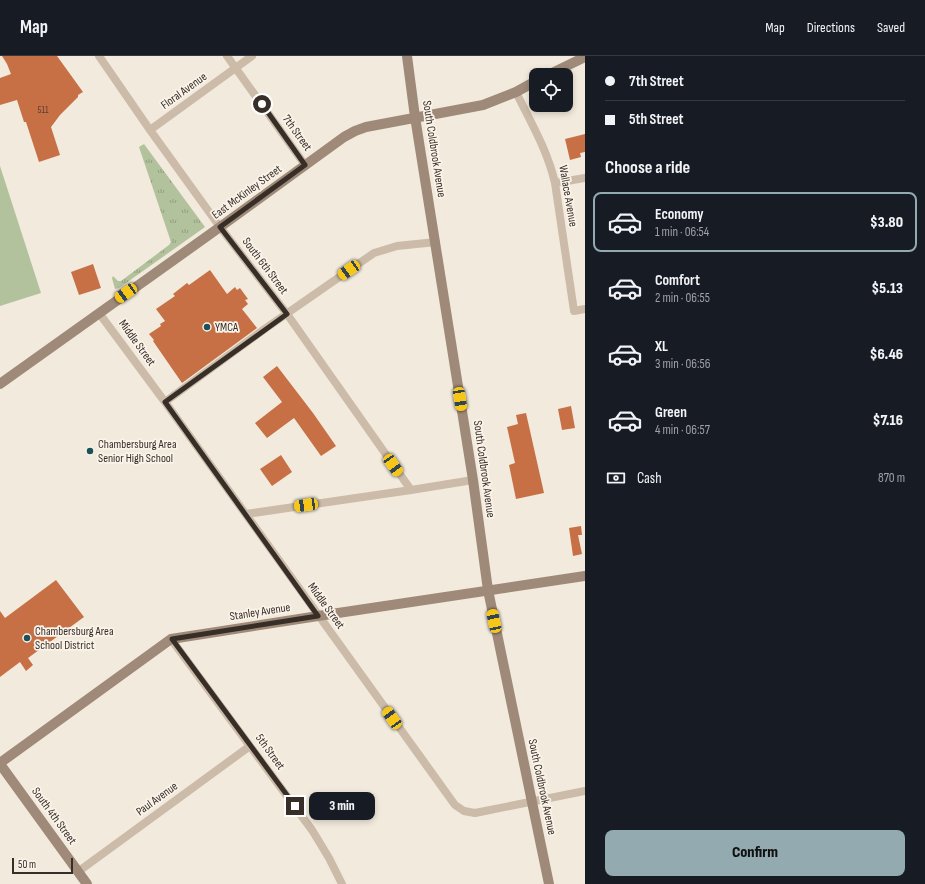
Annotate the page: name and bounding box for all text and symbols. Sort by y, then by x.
text: Map [20,16,48,39]
text: Map [765,19,785,36]
text: Directions [807,19,855,36]
text: Saved [877,19,905,36]
map controls [529,68,573,112]
button: locate [529,68,573,112]
street label: Floral Avenue [158,69,210,113]
text: 7th Street [629,72,684,91]
route start [253,95,271,113]
street label: South Coldbrook Avenue [419,100,449,199]
house number: 511 [37,104,49,116]
text: 5th Street [629,110,684,129]
street label: 7th Street [279,112,315,154]
text: Choose a ride [605,157,690,178]
street label: East McKinley Street [209,161,285,222]
street label: Wallace Avenue [555,164,581,228]
icon: car [607,204,643,240]
text: Economy [655,205,704,224]
text: $3.80 [870,213,903,232]
text: 1 min · 06:54 [655,224,709,240]
street label: South 6th Street [239,235,291,298]
car [336,258,362,282]
icon: car [607,270,643,306]
text: Comfort [655,271,700,290]
text: $5.13 [872,279,903,298]
car [113,281,139,305]
text: 2 min · 06:55 [655,290,710,306]
street label: Middle Street [115,317,159,369]
place label: YMCA [215,320,239,335]
marker: YMCA [202,322,212,332]
icon: car [607,336,643,372]
text: XL [655,337,668,356]
text: $6.46 [870,345,903,364]
text: 3 min · 06:56 [655,356,710,372]
car [452,386,468,412]
icon: car [607,402,643,438]
text: Green [655,403,687,422]
text: $7.16 [873,411,903,430]
street label: South Coldbrook Avenue [470,420,498,519]
text: 4 min · 06:57 [655,422,710,438]
place label: Chambersburg Area Senior High School [98,437,177,466]
marker: Chambersburg Area Senior High School [85,446,95,456]
car [381,452,405,478]
icon: cash [605,467,627,489]
text: Cash [637,469,662,488]
text: 870 m [878,470,905,486]
car [293,497,319,513]
street label: Middle Street [304,580,348,632]
street label: Stanley Avenue [229,600,292,624]
car [486,608,502,634]
place label: Chambersburg Area School District [35,624,114,653]
marker: Chambersburg Area School District [22,633,32,643]
car [380,705,404,731]
street label: 5th Street [252,731,288,773]
street label: South Coldbrook Avenue [524,738,560,837]
street label: Paul Avenue [133,779,181,819]
street label: South 4th Street [28,785,80,848]
callout: 3 min [309,792,375,820]
route end [286,797,304,815]
text: 3 min [329,798,355,814]
button: Confirm [605,830,905,876]
scale bar [12,856,73,875]
text: 50 m [18,858,36,871]

